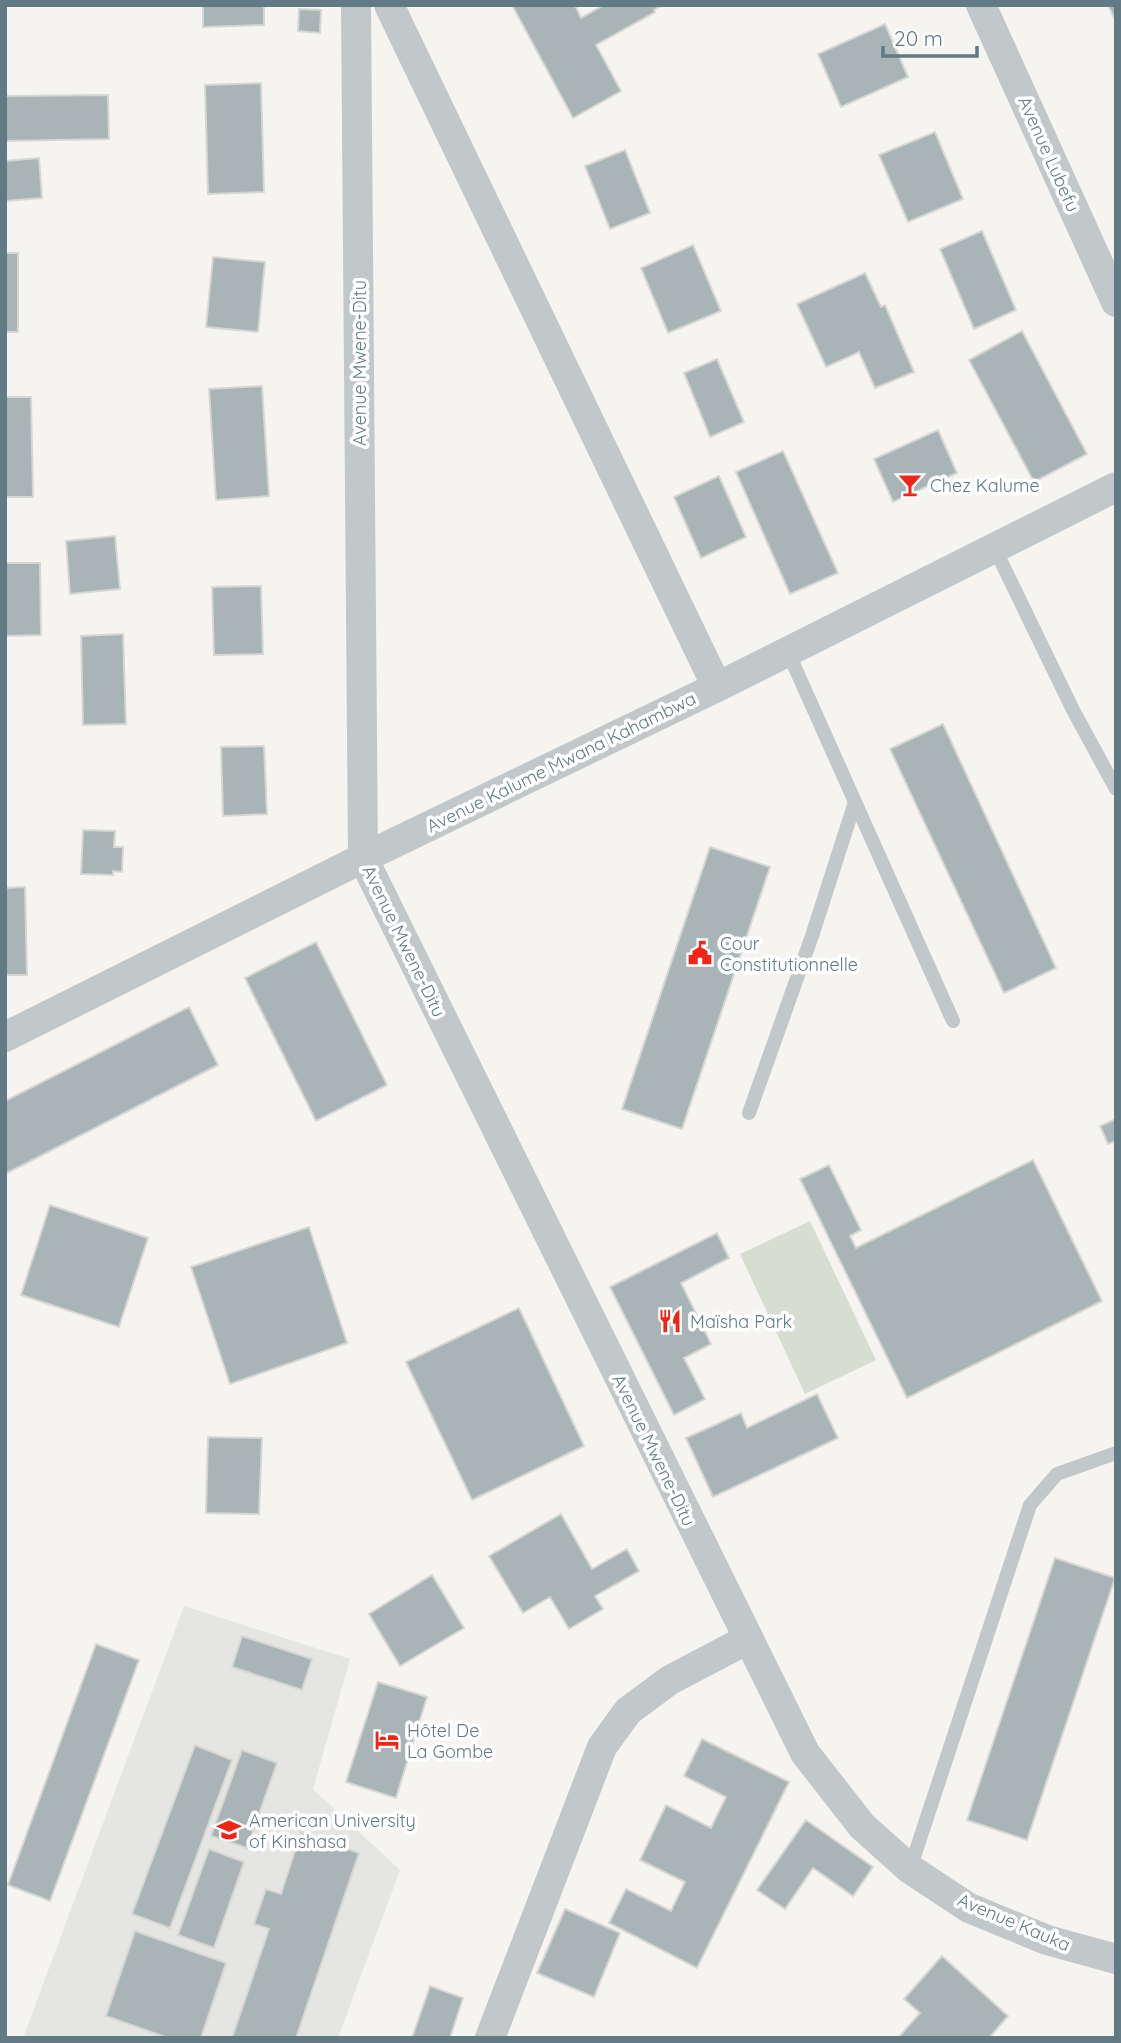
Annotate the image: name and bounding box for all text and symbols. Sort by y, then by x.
scale bar [883,14,978,58]
text: 20 m [894,25,943,51]
street label: Avenue Lubefu [1013,93,1085,215]
street label: Avenue Mwene-Ditu [348,280,371,446]
bar icon: Chez Kalume [896,471,924,499]
place label: Chez Kalume [930,474,1040,497]
street label: Avenue Kalume Mwana Kahambwa [422,687,700,837]
street label: Avenue Mwene-Ditu [357,861,451,1021]
place label: Cour Constitutionnelle [720,932,858,976]
public building icon: Cour Constitutionnelle [686,939,714,967]
restaurant icon: Maïsha Park [656,1307,684,1335]
place label: Maïsha Park [690,1310,792,1333]
street label: Avenue Mwene-Ditu [607,1370,701,1530]
place label: Hôtel De La Gombe [407,1719,493,1763]
hotel icon: Hôtel De La Gombe [373,1726,401,1754]
place label: American University of Kinshasa [249,1809,416,1853]
school or university icon: American University of Kinshasa [215,1816,243,1844]
street label: Avenue Kauka [954,1888,1074,1956]

